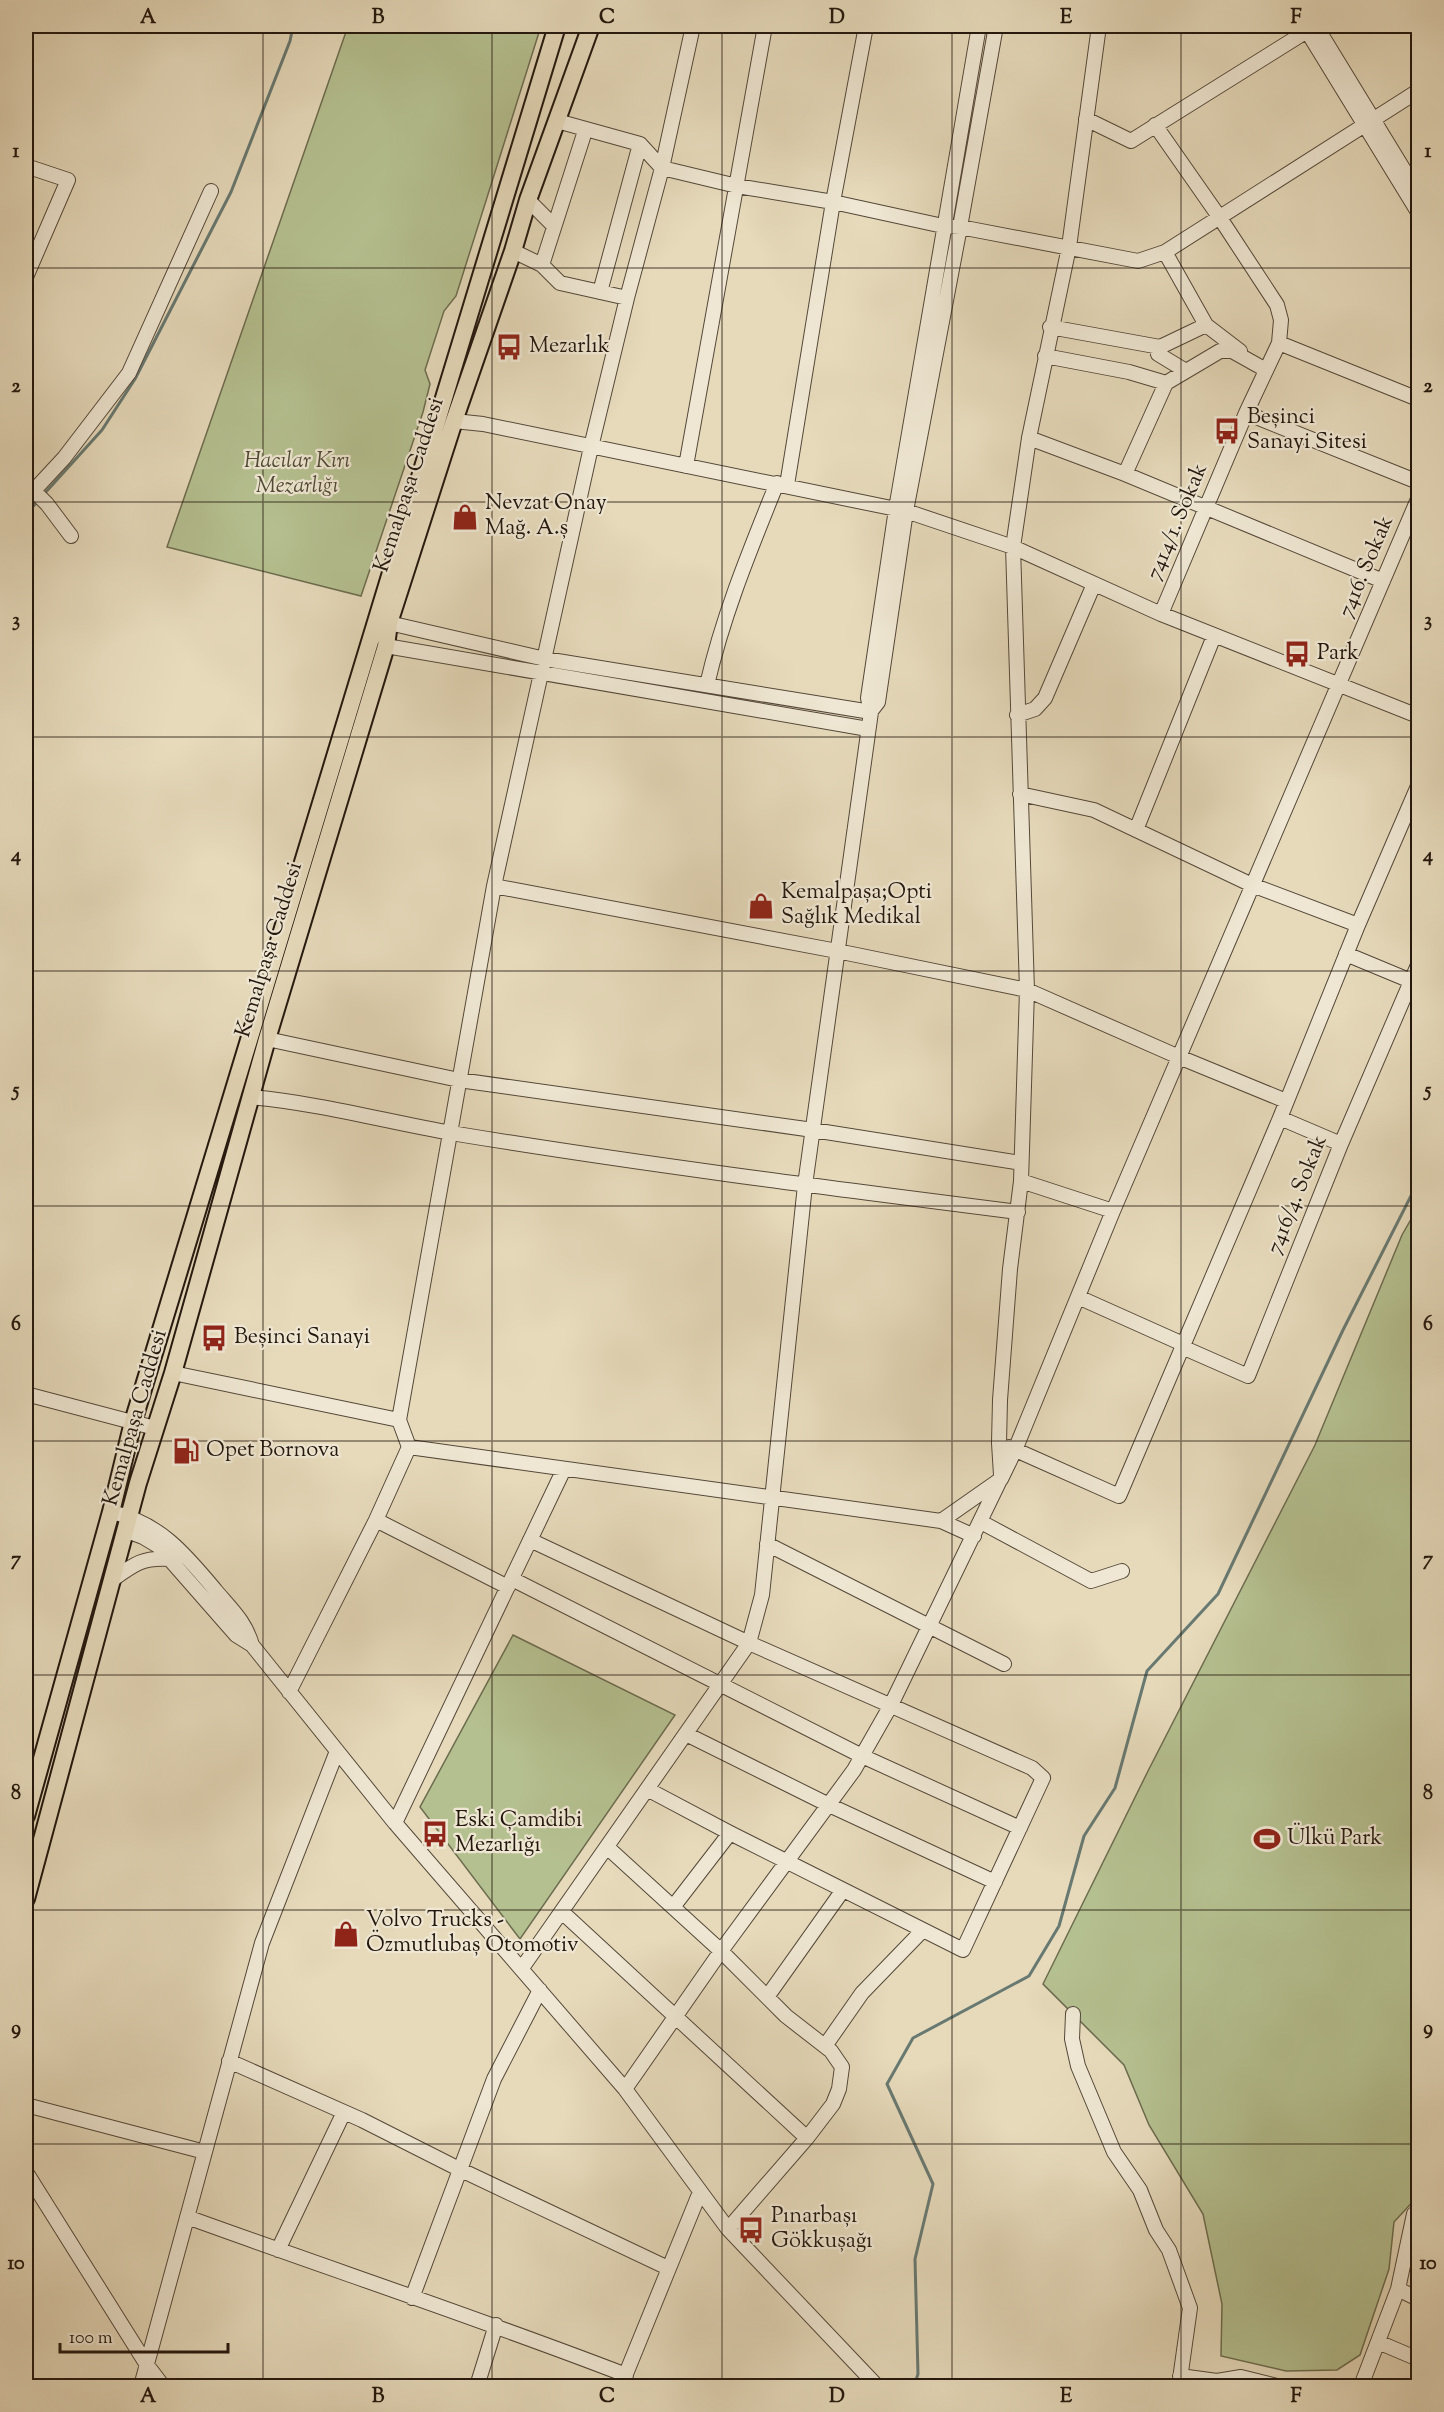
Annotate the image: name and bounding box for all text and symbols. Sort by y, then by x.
text: A [140,4,157,33]
text: B [372,4,385,33]
text: C [599,4,615,33]
text: D [829,4,845,33]
text: E [1060,4,1073,33]
text: F [1290,4,1302,33]
text: 1 [13,138,20,167]
text: 1 [1425,138,1432,167]
place label: Mezarlık [529,331,610,363]
bus stop icon: Mezarlık [494,332,524,362]
text: 2 [11,373,21,402]
text: 2 [1423,373,1433,402]
street label: Kemalpaşa Caddesi [367,393,453,577]
place label: Beşinci Sanayi Sitesi [1247,402,1367,459]
bus stop icon: Beşinci Sanayi Sitesi [1212,416,1242,446]
park label: Hacılar Kırı Mezarlığı [244,446,350,503]
street label: 7414/1. Sokak [1139,459,1217,585]
place label: Nevzat Onay Mağ. A.ş [485,488,607,545]
shop icon: Nevzat Onay Mağ. A.ş [450,502,480,532]
street label: 7416. Sokak [1331,511,1403,623]
text: 3 [12,607,20,636]
text: 3 [1424,607,1432,636]
place label: Park [1317,638,1359,670]
bus stop icon: Park [1282,639,1312,669]
text: 4 [10,842,21,871]
text: 4 [1422,842,1433,871]
street label: Kemalpaşa Caddesi [228,858,312,1042]
place label: Kemalpaşa;Opti Sağlık Medikal [781,877,932,934]
shop icon: Kemalpaşa;Opti Sağlık Medikal [746,891,776,921]
text: 5 [11,1077,20,1106]
text: 5 [1423,1077,1432,1106]
street label: 7416/4. Sokak [1260,1131,1336,1259]
text: 6 [11,1311,21,1340]
text: 6 [1423,1311,1433,1340]
place label: Beşinci Sanayi [234,1322,370,1354]
bus stop icon: Beşinci Sanayi [199,1323,229,1353]
street label: Kemalpaşa Caddesi [96,1326,176,1510]
place label: Opet Bornova [206,1435,339,1467]
fuel station icon: Opet Bornova [171,1436,201,1466]
text: 7 [11,1546,22,1575]
text: 7 [1423,1546,1434,1575]
text: 8 [11,1780,21,1809]
text: 8 [1423,1780,1433,1809]
place label: Eski Çamdibi Mezarlığı [455,1805,582,1862]
bus stop icon: Eski Çamdibi Mezarlığı [420,1819,450,1849]
place label: Ülkü Park [1287,1822,1382,1855]
sports icon: Ülkü Park [1252,1824,1282,1854]
place label: Volvo Trucks - Özmutlubaş Otomotiv [366,1905,579,1962]
shop icon: Volvo Trucks - Özmutlubaş Otomotiv [331,1919,361,1949]
text: 9 [11,2015,21,2044]
text: 9 [1423,2015,1433,2044]
place label: Pınarbaşı Gökkuşağı [771,2201,873,2258]
bus stop icon: Pınarbaşı Gökkuşağı [736,2215,766,2245]
text: 10 [7,2250,25,2279]
text: 10 [1419,2250,1437,2279]
scale bar [60,2316,228,2354]
text: 100 m [69,2326,113,2352]
text: A [140,2383,157,2412]
text: B [372,2383,385,2412]
text: C [599,2383,615,2412]
text: D [829,2383,845,2412]
text: E [1060,2383,1073,2412]
text: F [1290,2383,1302,2412]

